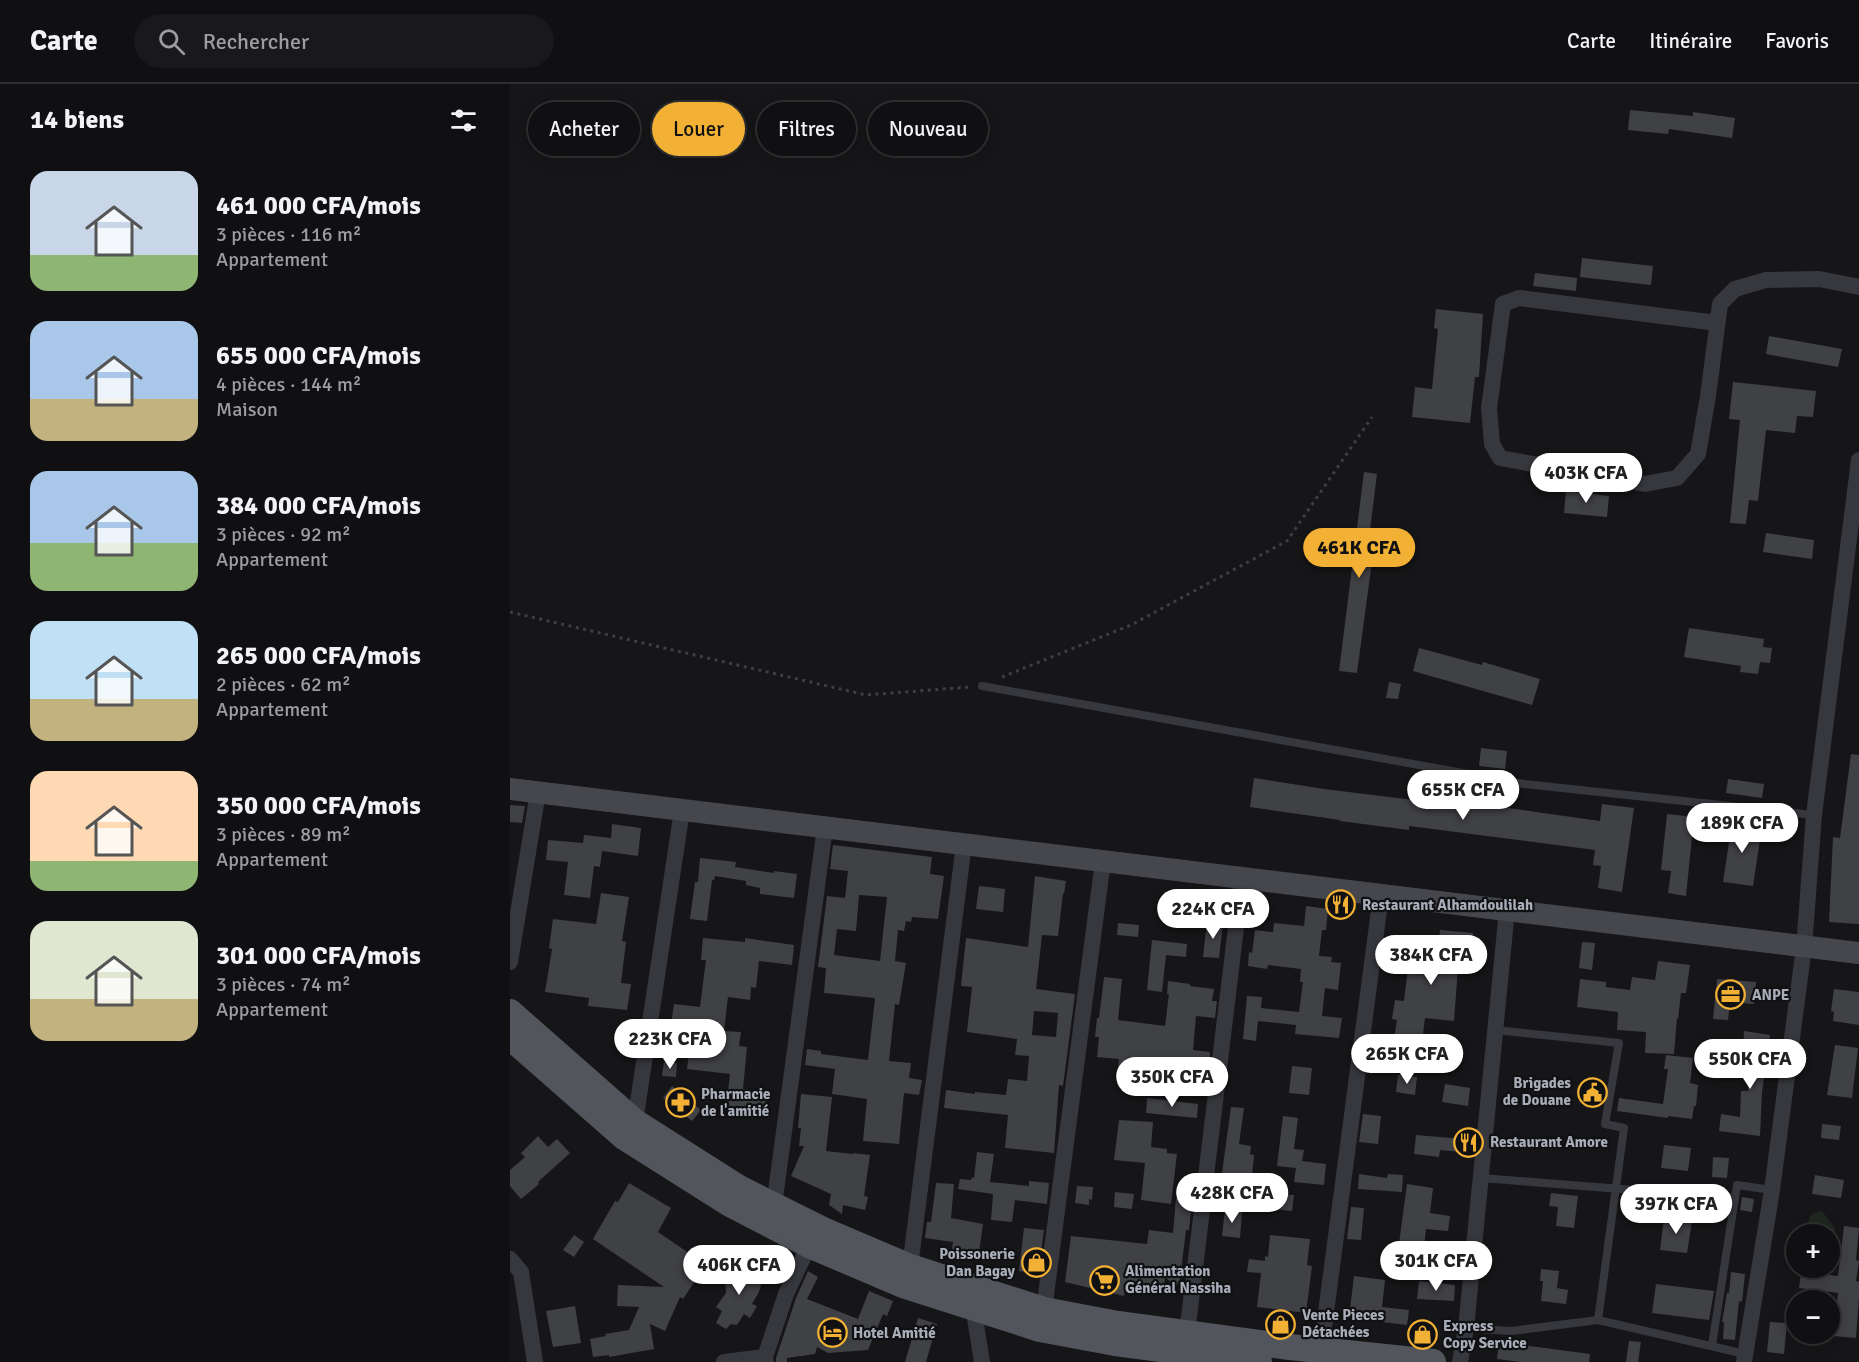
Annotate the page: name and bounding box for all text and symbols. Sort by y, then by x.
search box [134,14,554,68]
text: Carte [30,24,98,58]
icon: search [155,25,188,58]
text: Rechercher [203,28,309,55]
text: Carte [1567,28,1616,54]
text: Itinéraire [1649,28,1732,54]
text: Favoris [1765,28,1829,54]
chip: Acheter [528,102,640,156]
chip: Louer [652,102,745,156]
chip: Filtres [757,102,856,156]
chip: Nouveau [868,102,988,156]
text: 14 biens [30,104,124,136]
icon: filters [447,104,480,137]
text: 461 000 CFA/mois [216,190,421,222]
icon: home [78,195,150,267]
text: 3 pièces · 116 m² [216,222,361,247]
text: Appartement [216,247,328,272]
text: 655 000 CFA/mois [216,340,421,372]
icon: home [78,345,150,417]
text: 4 pièces · 144 m² [216,372,361,397]
text: Maison [216,397,278,422]
pin: 403K CFA [1524,453,1648,504]
text: 403K CFA [1544,460,1628,485]
text: 384 000 CFA/mois [216,490,421,522]
icon: home [78,495,150,567]
text: 3 pièces · 92 m² [216,522,351,547]
pin: 461K CFA [1297,528,1421,579]
text: 461K CFA [1317,535,1401,560]
text: Appartement [216,547,328,572]
text: 265 000 CFA/mois [216,640,421,672]
icon: home [78,645,150,717]
text: 2 pièces · 62 m² [216,672,351,697]
text: Appartement [216,697,328,722]
pin: 655K CFA [1401,770,1525,821]
text: 655K CFA [1421,777,1505,802]
text: 350 000 CFA/mois [216,790,421,822]
icon: home [78,795,150,867]
pin: 189K CFA [1680,803,1804,854]
text: 189K CFA [1700,810,1784,835]
text: 3 pièces · 89 m² [216,822,351,847]
text: Appartement [216,847,328,872]
pin: 224K CFA [1151,889,1275,940]
restaurant icon: Restaurant Alhamdoulilah [1325,889,1357,921]
text: 224K CFA [1171,896,1255,921]
place label: Restaurant Alhamdoulilah [1362,896,1533,914]
pin: 384K CFA [1369,935,1493,986]
text: 301 000 CFA/mois [216,940,421,972]
text: 384K CFA [1389,942,1473,967]
icon: home [78,945,150,1017]
text: 3 pièces · 74 m² [216,972,351,997]
office icon: ANPE [1715,979,1747,1011]
place label: ANPE [1752,986,1790,1004]
text: Appartement [216,997,328,1022]
pin: 223K CFA [608,1019,732,1070]
text: 223K CFA [628,1026,712,1051]
pin: 265K CFA [1345,1034,1469,1085]
pin: 550K CFA [1688,1039,1812,1090]
text: 265K CFA [1365,1041,1449,1066]
text: 550K CFA [1708,1046,1792,1071]
pin: 350K CFA [1110,1057,1234,1108]
text: 350K CFA [1130,1064,1214,1089]
place label: Brigades de Douane [1503,1074,1571,1109]
public building icon: Brigades de Douane [1576,1076,1608,1108]
place label: Pharmacie de l'amitié [701,1085,771,1120]
pharmacy icon: Pharmacie de l'amitié [664,1087,696,1119]
restaurant icon: Restaurant Amore [1453,1126,1485,1158]
place label: Restaurant Amore [1490,1133,1608,1151]
pin: 428K CFA [1170,1173,1294,1224]
text: 428K CFA [1190,1180,1274,1205]
pin: 397K CFA [1614,1184,1738,1235]
text: 397K CFA [1634,1191,1718,1216]
map controls [1786,1224,1840,1344]
button: + [1786,1224,1840,1278]
pin: 301K CFA [1374,1241,1498,1292]
pin: 406K CFA [677,1245,801,1296]
place label: Poissonerie Dan Bagay [939,1245,1016,1280]
shop icon: Poissonerie Dan Bagay [1020,1247,1052,1279]
text: 301K CFA [1394,1248,1478,1273]
text: 406K CFA [697,1252,781,1277]
place label: Alimentation Général Nassiha [1125,1262,1232,1297]
supermarket icon: Alimentation Général Nassiha [1088,1264,1120,1296]
button: − [1786,1290,1840,1344]
place label: Vente Pieces Détachées [1302,1306,1384,1341]
shop icon: Vente Pieces Détachées [1265,1308,1297,1340]
hotel icon: Hotel Amitié [816,1317,848,1349]
place label: Express Copy Service [1443,1317,1527,1352]
shop icon: Express Copy Service [1406,1319,1438,1351]
place label: Hotel Amitié [853,1324,936,1342]

